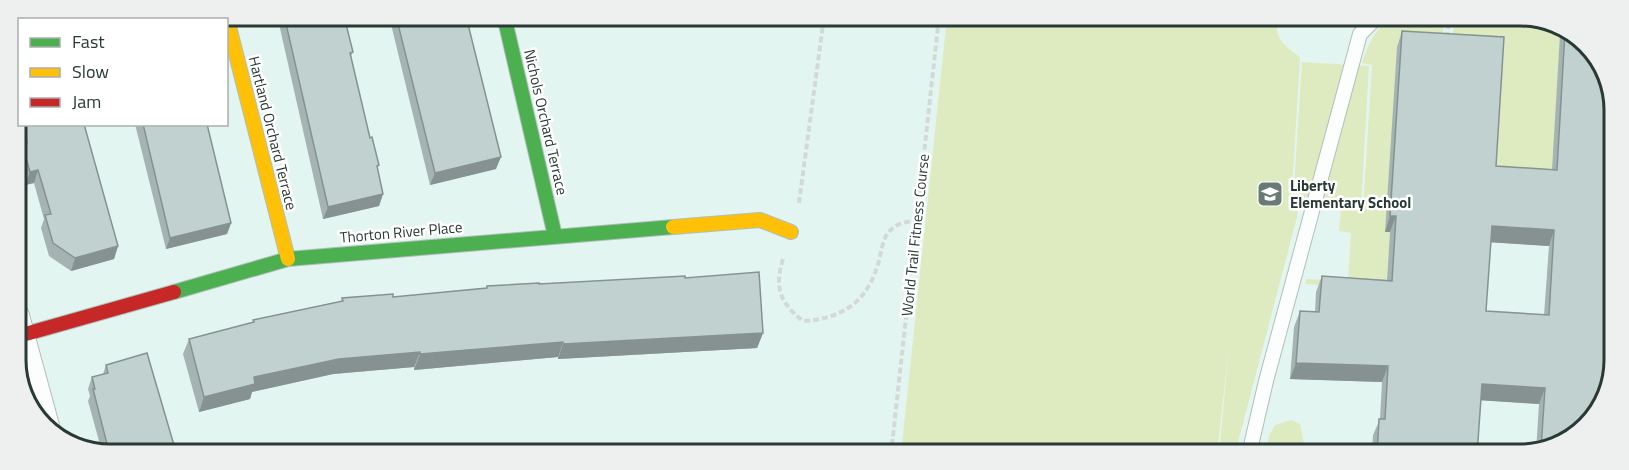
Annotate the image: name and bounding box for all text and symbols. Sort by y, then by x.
legend [18,18,228,126]
text: Fast [72,28,105,55]
street label: Nichols Orchard Terrace [518,47,574,197]
street label: Hartland Orchard Terrace [243,54,303,212]
text: Slow [72,58,109,85]
text: Jam [72,88,101,115]
street label: World Trail Fitness Course [895,153,935,317]
place label: Liberty Elementary School [1290,174,1411,214]
school or university icon: Liberty Elementary School [1255,179,1285,209]
street label: Thorton River Place [339,215,463,249]

